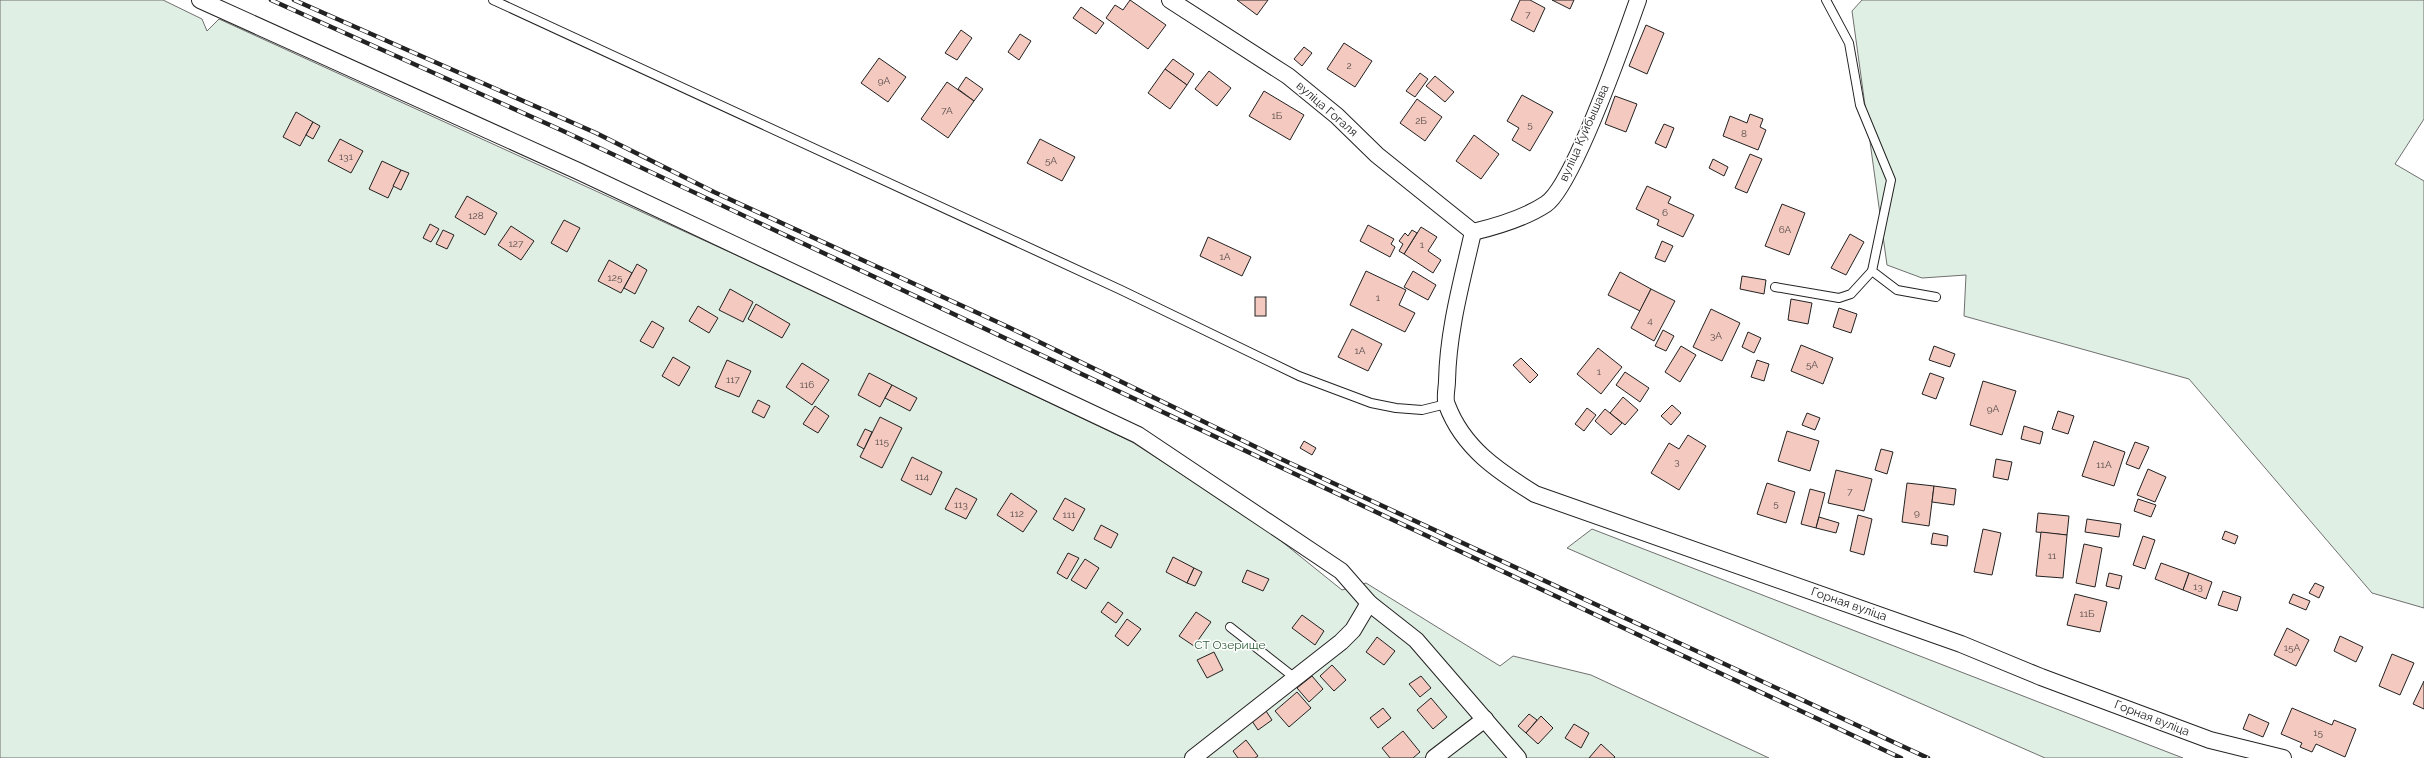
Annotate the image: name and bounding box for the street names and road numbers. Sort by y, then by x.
street label: вуліца Гогаля [1293,79,1361,139]
street label: вуліца Куйбышава [1556,83,1612,183]
street label: Горная вуліца [1809,584,1889,624]
street label: Горная вуліца [2112,697,2192,739]

